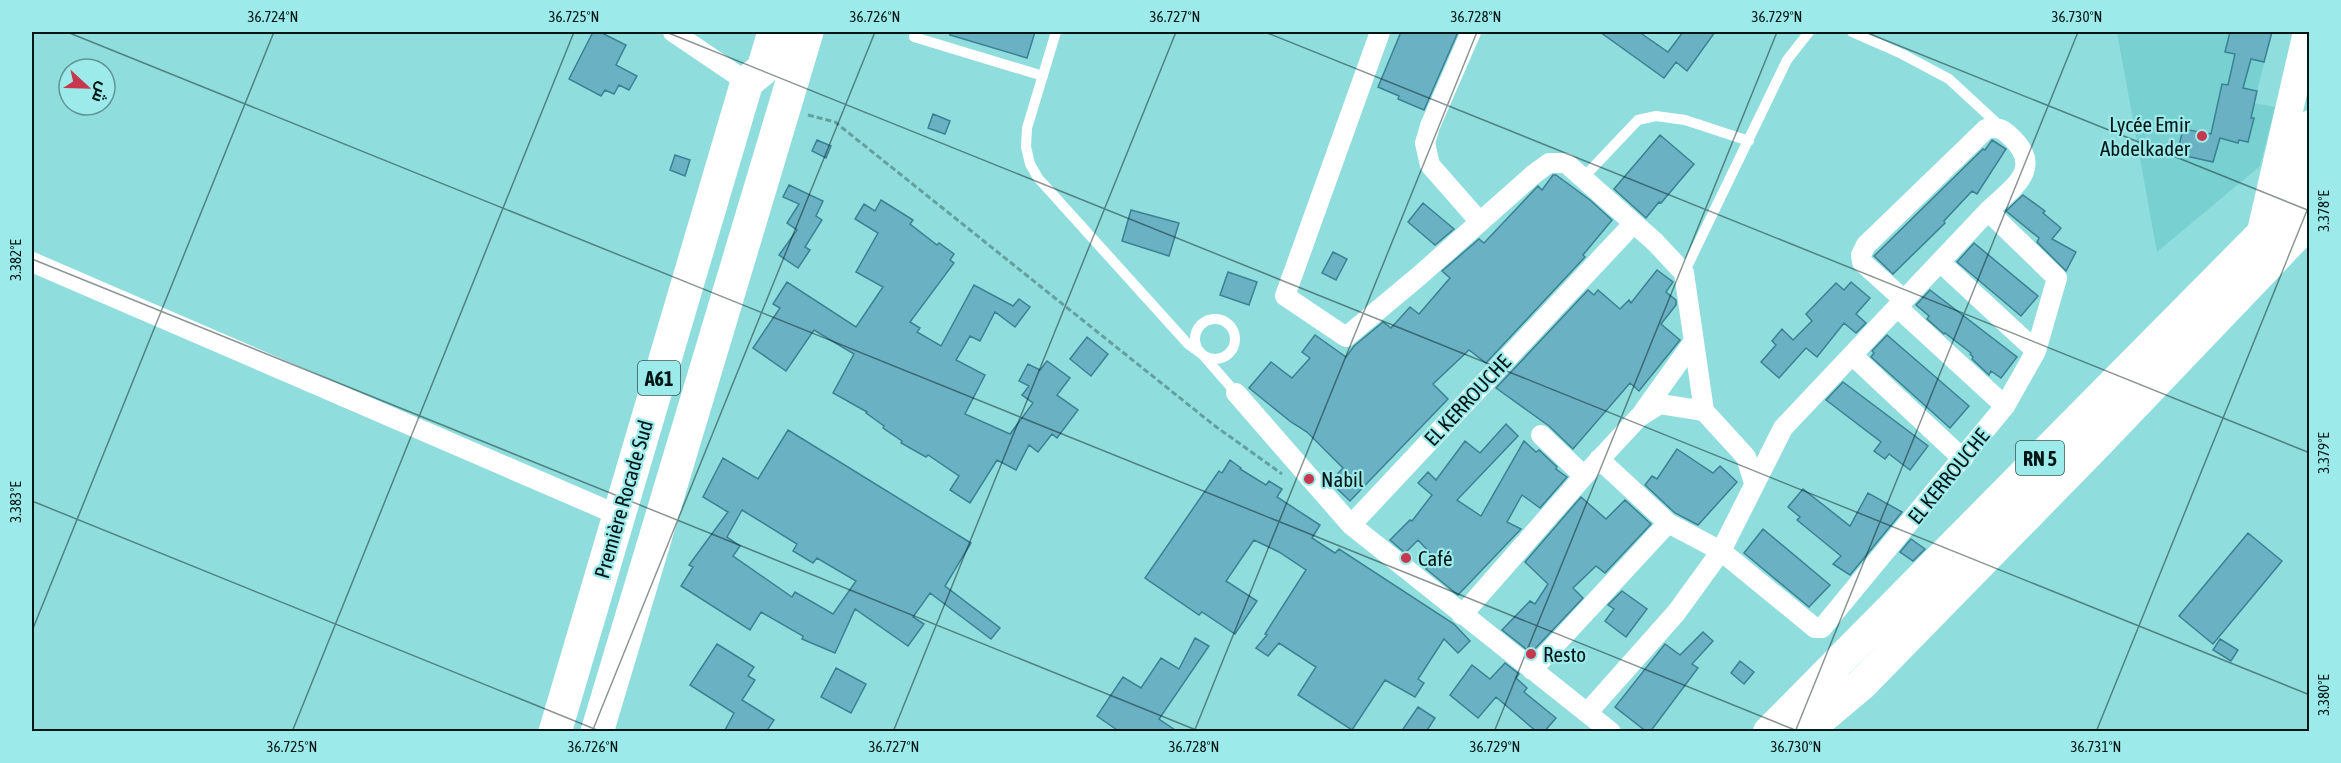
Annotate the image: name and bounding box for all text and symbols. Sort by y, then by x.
text: 36.724°N [248,8,298,25]
text: 36.725°N [549,8,599,25]
text: 36.726°N [850,8,900,25]
text: 36.727°N [1150,8,1200,25]
text: 36.728°N [1451,8,1501,25]
text: 36.729°N [1752,8,1802,25]
text: 36.730°N [2052,8,2102,25]
north arrow [57,57,117,117]
text: ش [88,79,113,106]
place label: Lycée Emir Abdelkader [2100,112,2191,160]
marker: Lycée Emir Abdelkader [2195,129,2209,143]
text: 3.378°E [2315,190,2332,232]
text: 3.382°E [7,239,24,281]
street label: EL KERROUCHE [1419,350,1515,450]
road number: A61 [638,361,680,395]
street label: Première Rocade Sud [589,417,657,581]
street label: EL KERROUCHE [1902,424,1994,528]
text: 3.379°E [2315,432,2332,474]
road number: RN 5 [2016,441,2064,475]
place label: Nabil [1321,467,1364,491]
marker: Nabil [1302,472,1316,486]
text: 3.383°E [7,481,24,523]
place label: Café [1418,546,1453,570]
marker: Café [1399,551,1413,565]
place label: Resto [1543,642,1586,666]
marker: Resto [1524,647,1538,661]
text: 3.380°E [2315,674,2332,716]
text: 36.725°N [267,738,317,755]
text: 36.726°N [568,738,618,755]
text: 36.727°N [869,738,919,755]
text: 36.728°N [1169,738,1219,755]
text: 36.729°N [1470,738,1520,755]
text: 36.730°N [1771,738,1821,755]
text: 36.731°N [2071,738,2121,755]

